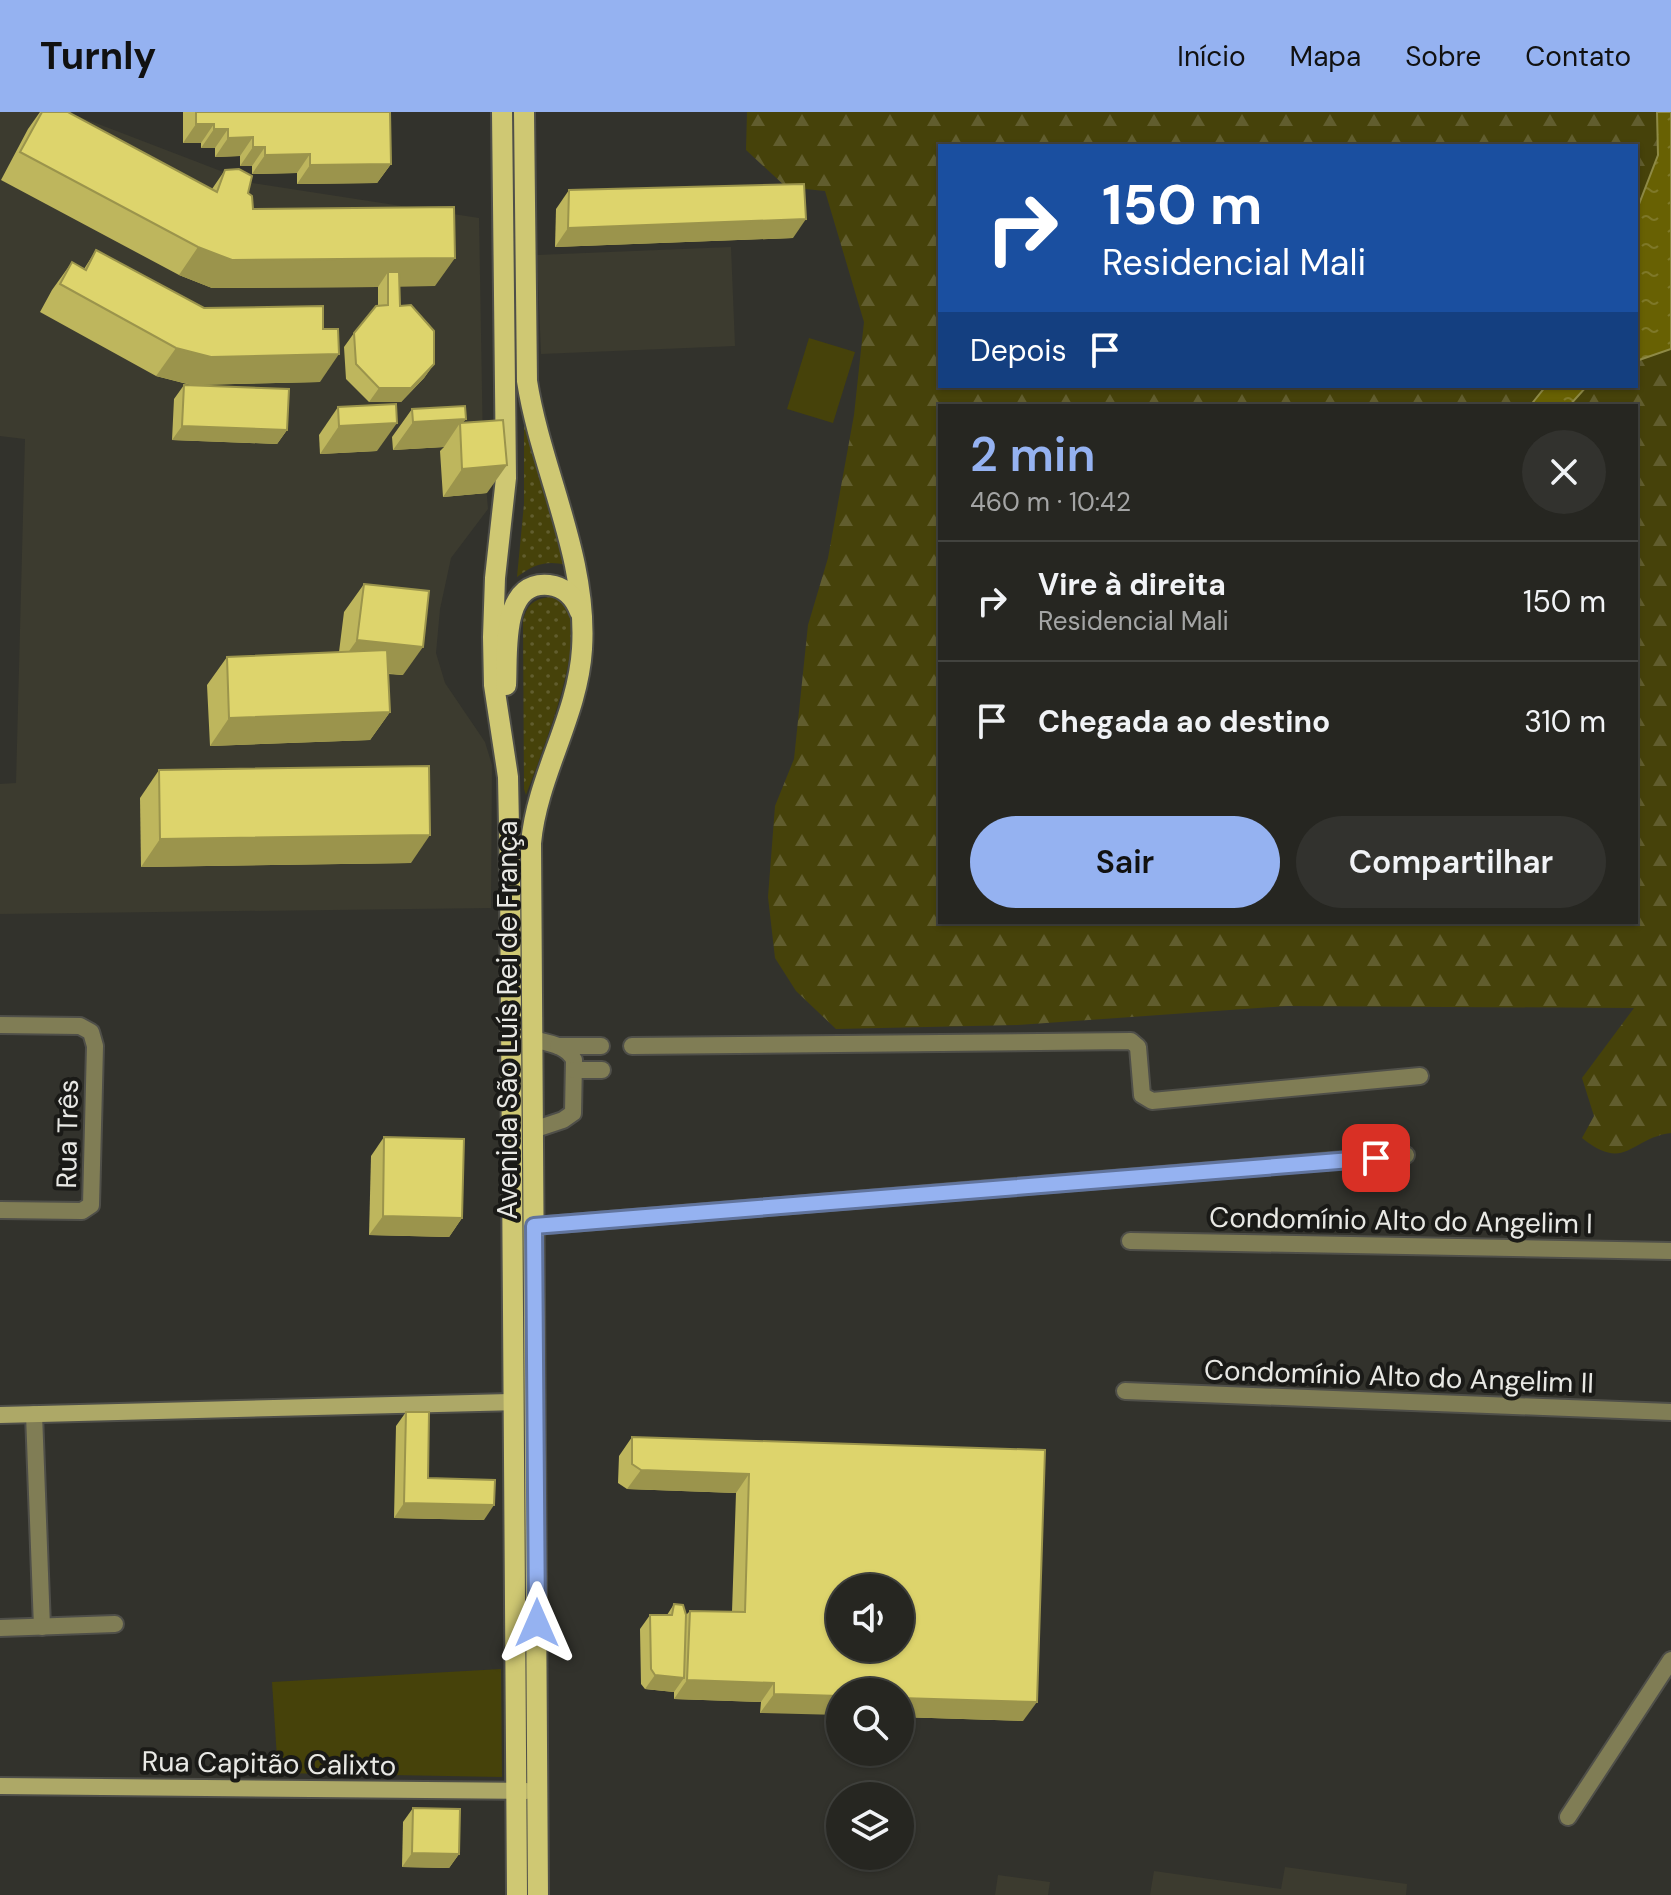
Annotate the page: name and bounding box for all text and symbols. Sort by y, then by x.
text: Turnly [40,31,156,81]
text: Início [1177,38,1246,75]
text: Mapa [1290,38,1361,75]
text: Sobre [1405,38,1481,75]
text: Contato [1525,38,1631,75]
text: 150 m [1102,168,1263,241]
icon: right [970,176,1074,280]
text: Residencial Mali [1102,239,1366,286]
icon: arrive [1083,328,1127,372]
text: Depois [970,331,1067,370]
text: 2 min [970,423,1096,486]
button: close [1522,430,1606,514]
text: 460 m · 10:42 [970,485,1131,519]
text: Vire à direita [1038,565,1226,604]
icon: right [970,579,1014,623]
text: 150 m [1523,582,1606,621]
text: Residencial Mali [1038,604,1229,638]
icon: arrive [970,699,1014,743]
text: Chegada ao destino [1038,702,1330,741]
text: 310 m [1524,702,1606,741]
button: Sair [970,816,1280,908]
button: Compartilhar [1296,816,1606,908]
street label: Avenida São Luís Rei de França [489,821,526,1219]
street label: Rua Três [48,1079,87,1189]
pin [1342,1124,1410,1192]
icon: arrive [1354,1136,1398,1180]
street label: Condomínio Alto do Angelim I [1209,1199,1593,1242]
street label: Condomínio Alto do Angelim II [1203,1351,1595,1402]
map controls [826,1574,914,1870]
button: sound [826,1574,914,1662]
position arrow [495,1581,579,1665]
button: search [826,1678,914,1766]
street label: Rua Capitão Calixto [141,1743,397,1784]
button: layers [826,1782,914,1870]

